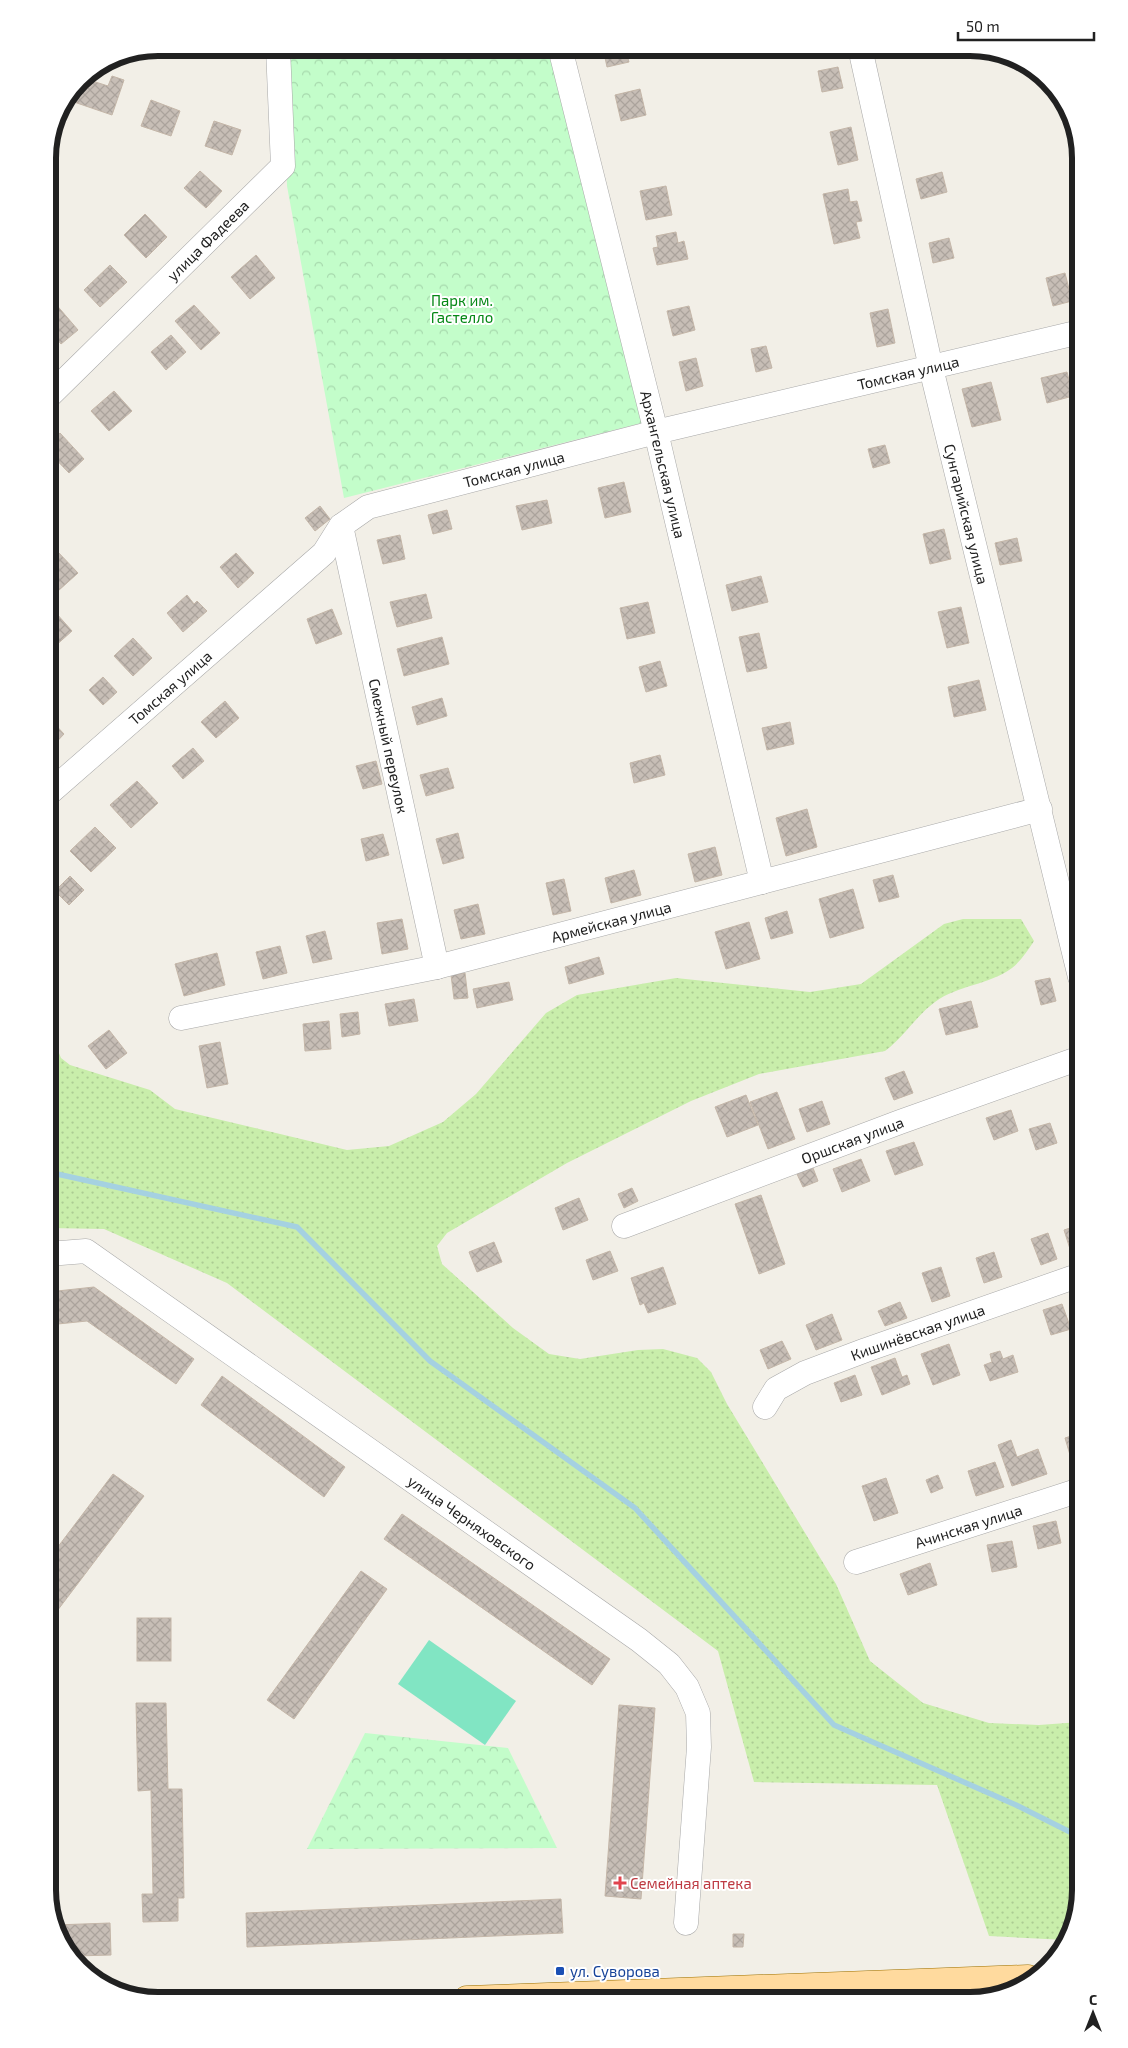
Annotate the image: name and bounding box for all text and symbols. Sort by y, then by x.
scale bar [958,10,1094,42]
text: 50 m [966,17,1000,35]
street label: улица Фадеева [163,196,252,285]
park label: Парк им. Гастелло [431,291,493,326]
street label: Томская улица [855,352,961,393]
street label: Архангельская улица [637,389,690,540]
street label: Сунгарийская улица [941,442,993,586]
street label: Томская улица [461,447,566,491]
street label: Томская улица [125,646,215,728]
street label: Смежный переулок [365,677,412,815]
street label: Армейская улица [549,897,673,946]
street label: Оршская улица [799,1112,906,1167]
street label: Кишинёвская улица [848,1300,987,1364]
street label: улица Черняховского [404,1471,539,1574]
street label: Ачинская улица [912,1500,1024,1552]
place label: Семейная аптека [630,1874,752,1892]
marker: Семейная аптека [614,1877,626,1889]
place label: ул. Суворова [570,1962,660,1981]
marker: ул. Суворова [554,1965,566,1977]
north arrow [1068,1988,1118,2038]
text: С [1089,1991,1097,2008]

